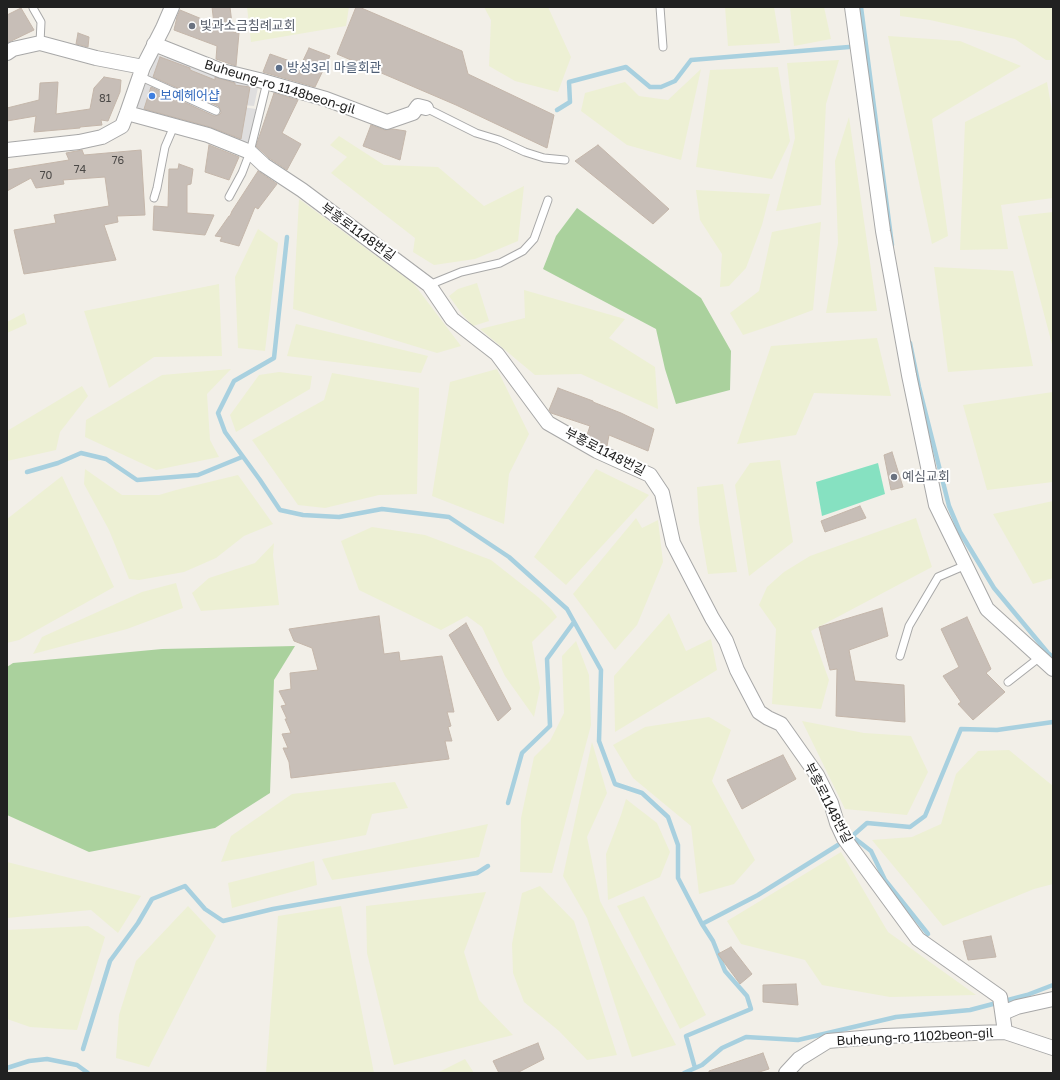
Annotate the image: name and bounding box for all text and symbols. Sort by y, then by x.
place label: 빛과소금침례교회 [200,18,296,34]
marker: 빛과소금침례교회 [187,21,197,31]
street label: Buheung-ro 1148beon-gil [203,57,357,117]
place label: 방성3리 마을회관 [287,60,382,76]
marker: 방성3리 마을회관 [274,63,284,73]
place label: 보예헤어샵 [160,88,220,104]
marker: 보예헤어샵 [147,91,157,101]
house number: 81 [99,92,111,106]
house number: 76 [112,154,124,168]
house number: 74 [74,163,86,177]
house number: 70 [40,169,52,183]
street label: 부흥로1148번길 [318,200,398,264]
street label: 부흥로1148번길 [562,425,648,479]
place label: 예심교회 [902,469,950,485]
marker: 예심교회 [889,472,899,482]
street label: 부흥로1148번길 [801,760,855,846]
street label: Buheung-ro 1102beon-gil [836,1025,994,1049]

